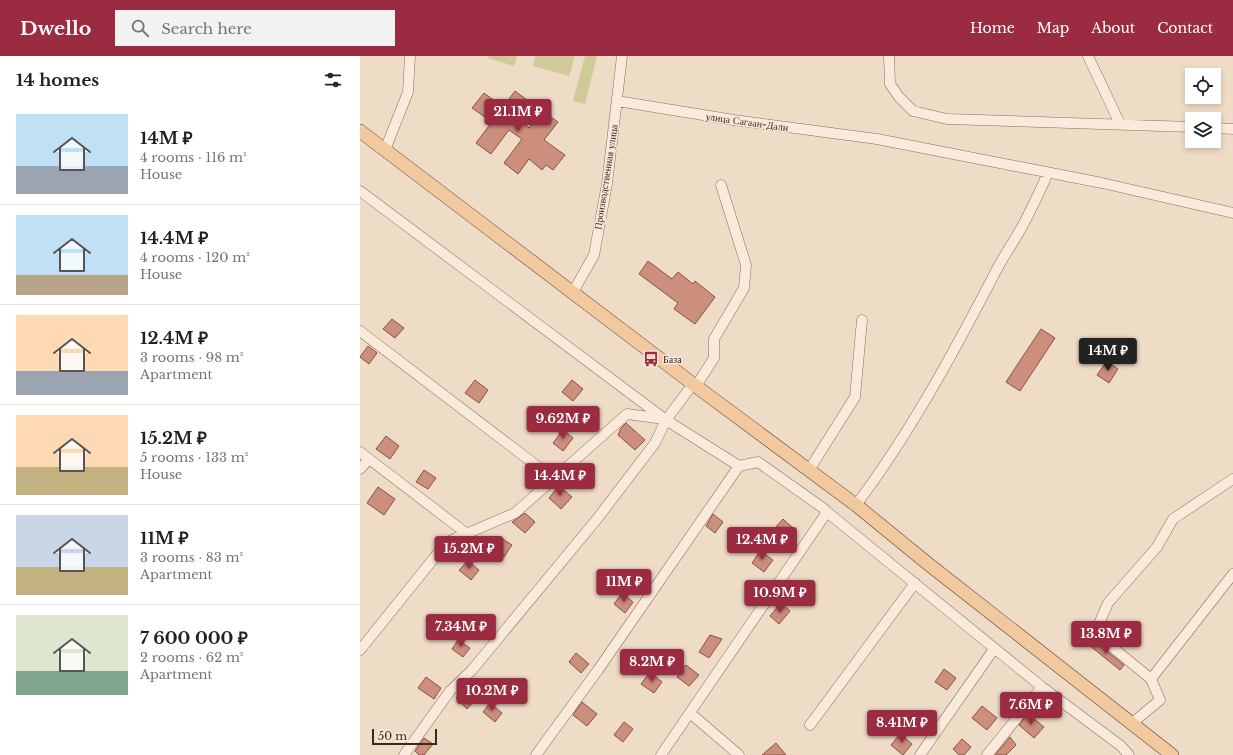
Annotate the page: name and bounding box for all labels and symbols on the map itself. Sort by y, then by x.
pin: 21.1M ₽ [481,99,555,133]
street label: улица Сагаан-Дали [705,110,790,134]
street label: Производственная улица [591,123,621,230]
pin: 14M ₽ [1080,338,1136,372]
bus stop icon: База [642,350,660,368]
place label: База [663,353,682,366]
pin: 9.62M ₽ [526,406,600,440]
pin: 14.4M ₽ [523,463,597,497]
pin: 12.4M ₽ [725,527,799,561]
pin: 15.2M ₽ [432,536,506,570]
pin: 11M ₽ [596,569,652,603]
pin: 10.9M ₽ [743,580,817,614]
pin: 7.34M ₽ [424,614,498,648]
pin: 13.8M ₽ [1069,621,1143,655]
pin: 8.2M ₽ [619,649,685,683]
pin: 10.2M ₽ [455,678,529,712]
pin: 7.6M ₽ [998,692,1064,726]
pin: 8.41M ₽ [865,710,939,744]
scale bar [372,727,437,746]

